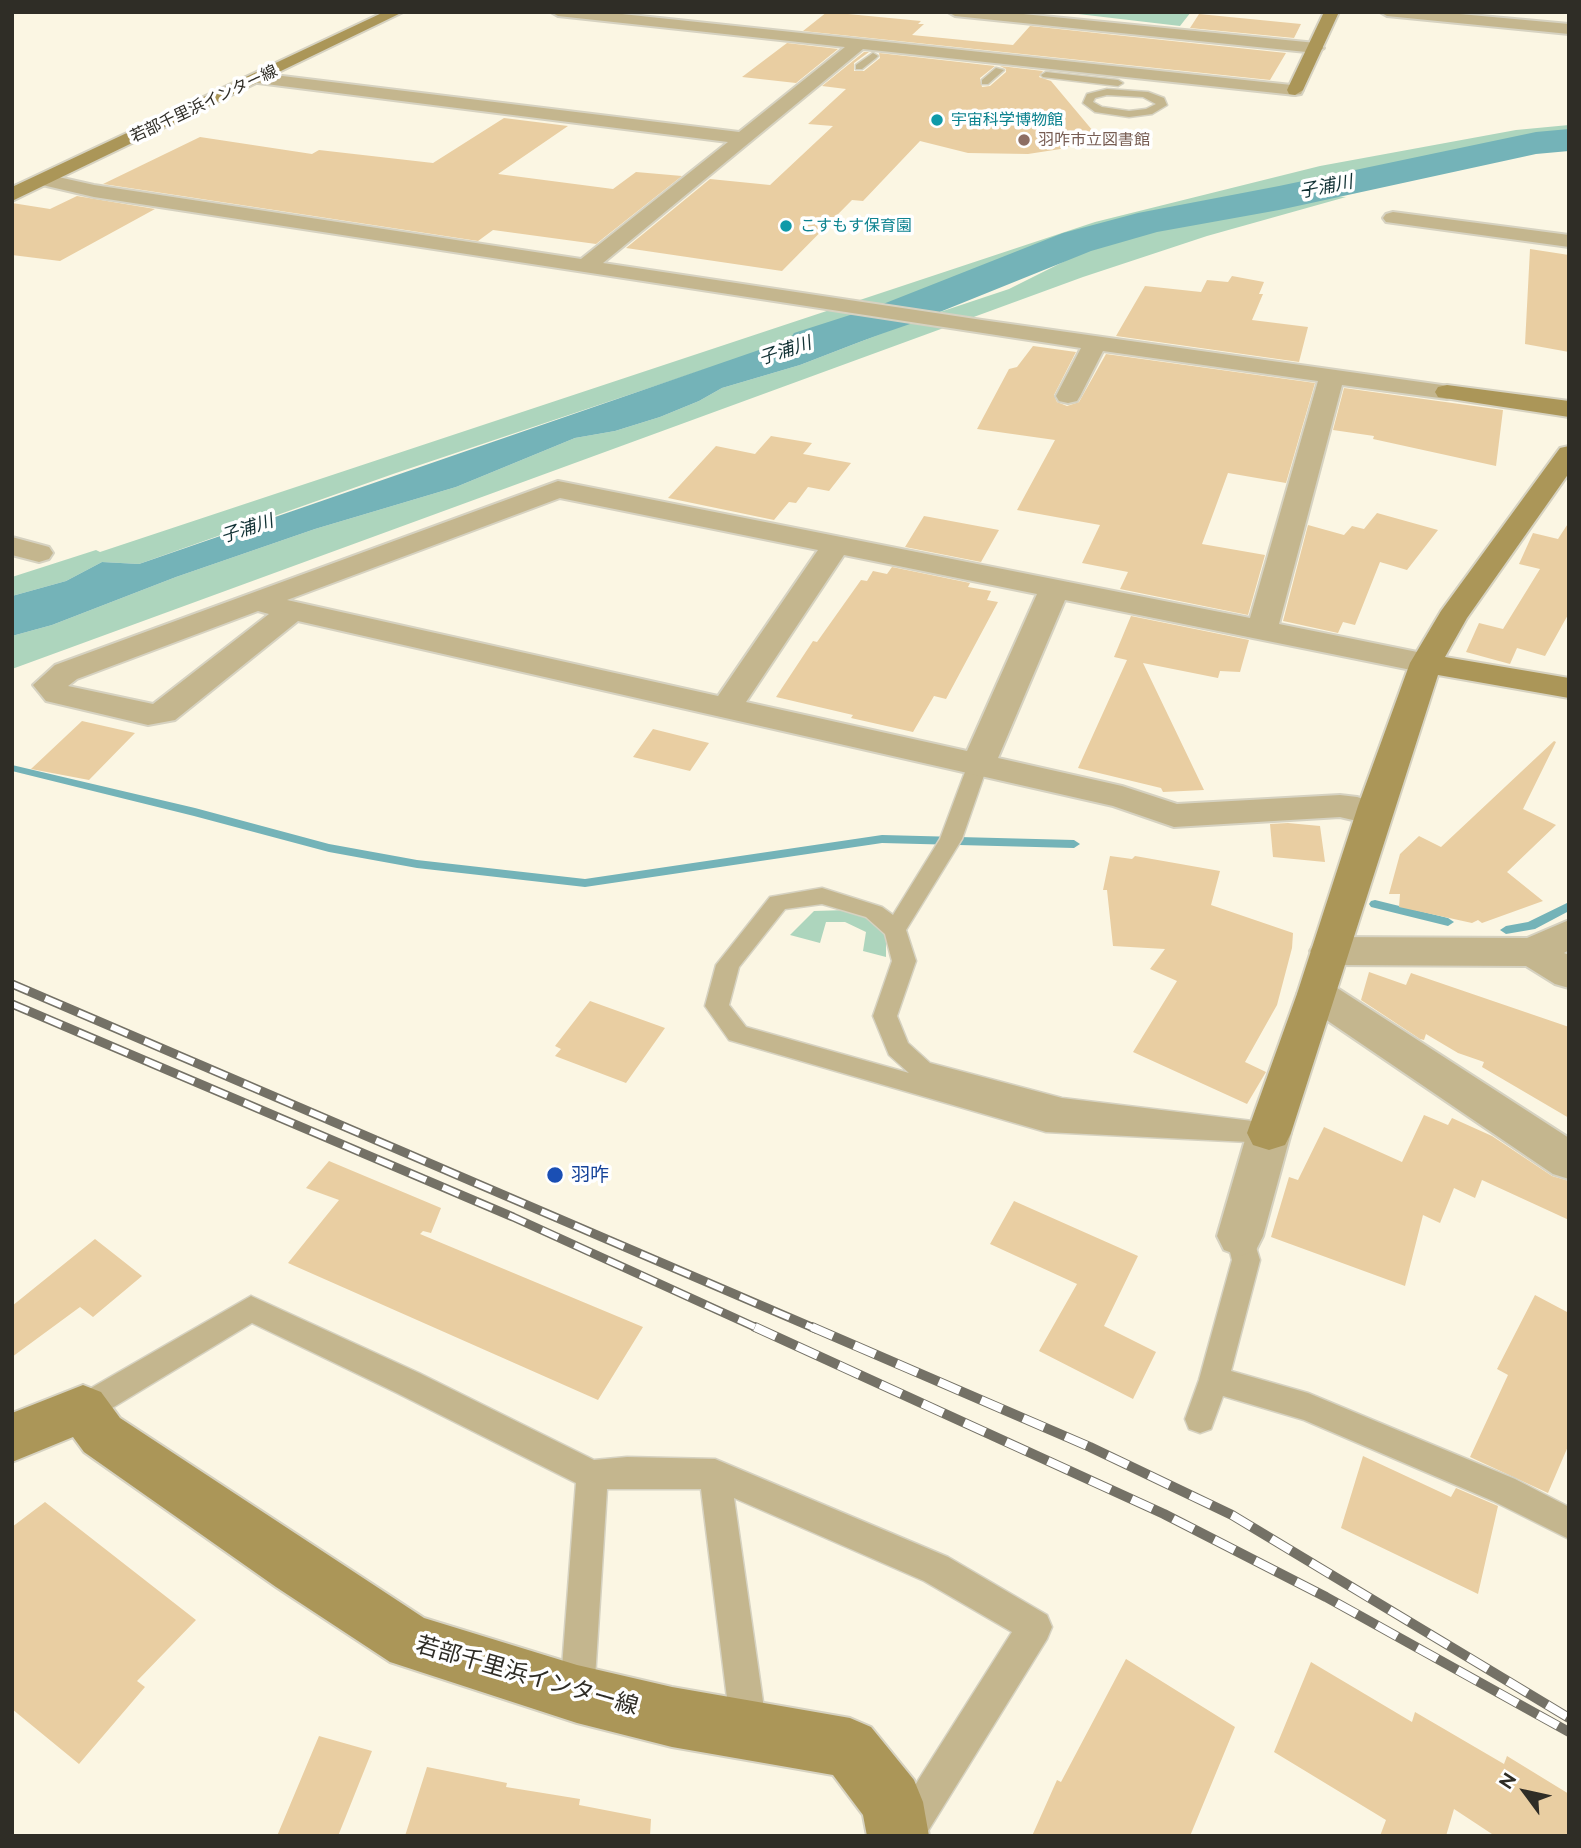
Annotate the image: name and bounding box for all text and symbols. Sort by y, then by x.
street label: 若部千里浜インター線 [127,61,281,147]
place label: 宇宙科学博物館 [951,110,1063,130]
marker: 宇宙科学博物館 [929,112,945,128]
place label: 羽咋市立図書館 [1038,130,1150,150]
marker: 羽咋市立図書館 [1016,132,1032,148]
water label: 子浦川 [1297,171,1355,203]
place label: こすもす保育園 [800,216,912,236]
marker: こすもす保育園 [778,218,794,234]
water label: 子浦川 [756,332,814,370]
water label: 子浦川 [218,510,276,548]
place label: 羽咋 [571,1164,609,1186]
marker: 羽咋 [545,1165,565,1185]
street label: 若部千里浜インター線 [413,1631,641,1721]
north arrow [1490,1757,1560,1827]
text: N [1494,1768,1521,1793]

